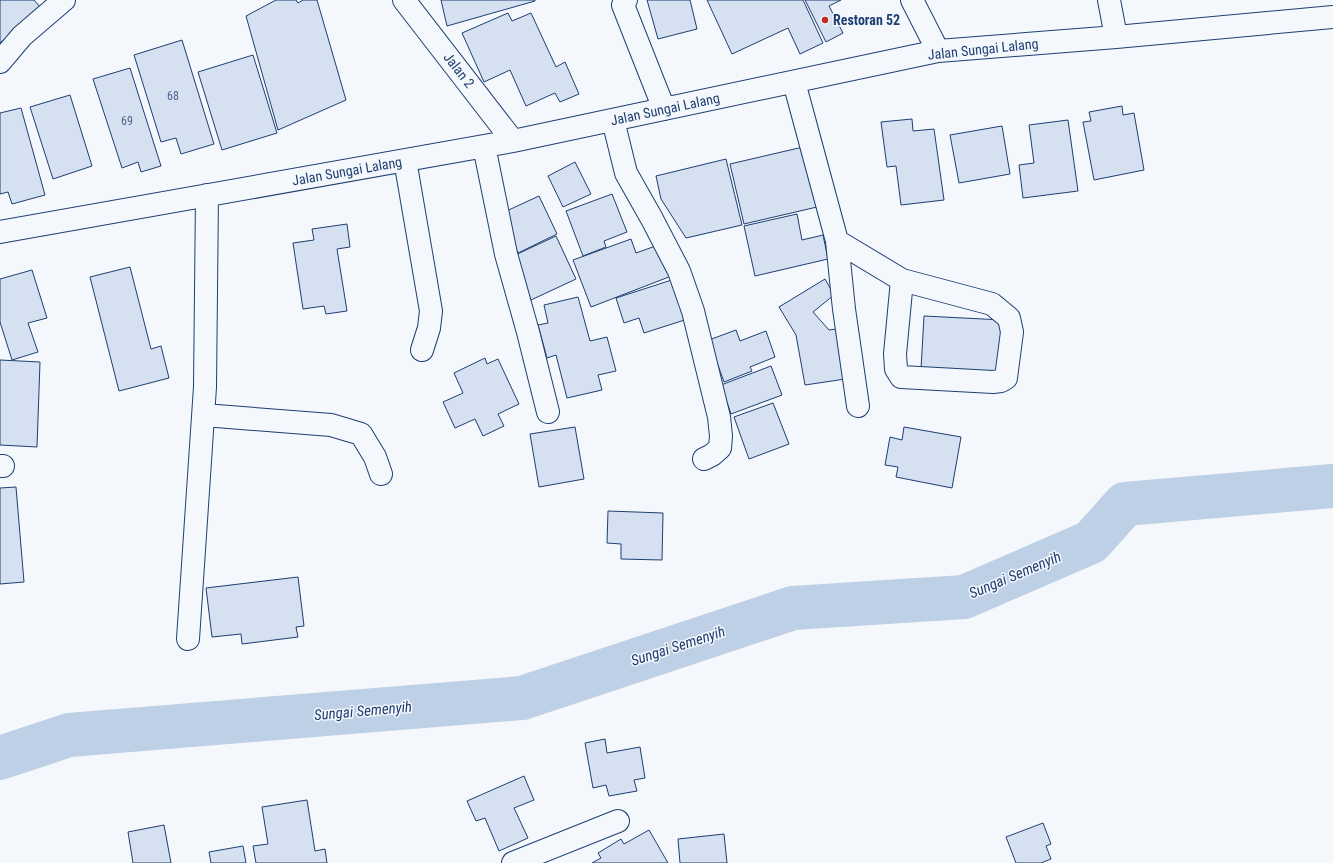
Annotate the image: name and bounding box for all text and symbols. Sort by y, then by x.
place label: Restoran 52 [833,12,900,28]
marker: Restoran 52 [820,15,830,25]
street label: Jalan Sungai Lalang [927,35,1039,63]
street label: Jalan 2 [440,49,478,91]
house number: 68 [167,89,179,103]
street label: Jalan Sungai Lalang [609,90,721,128]
house number: 69 [121,114,133,128]
street label: Jalan Sungai Lalang [291,153,403,189]
water label: Sungai Semenyih [966,548,1064,602]
water label: Sungai Semenyih [629,622,727,670]
water label: Sungai Semenyih [313,698,413,724]

